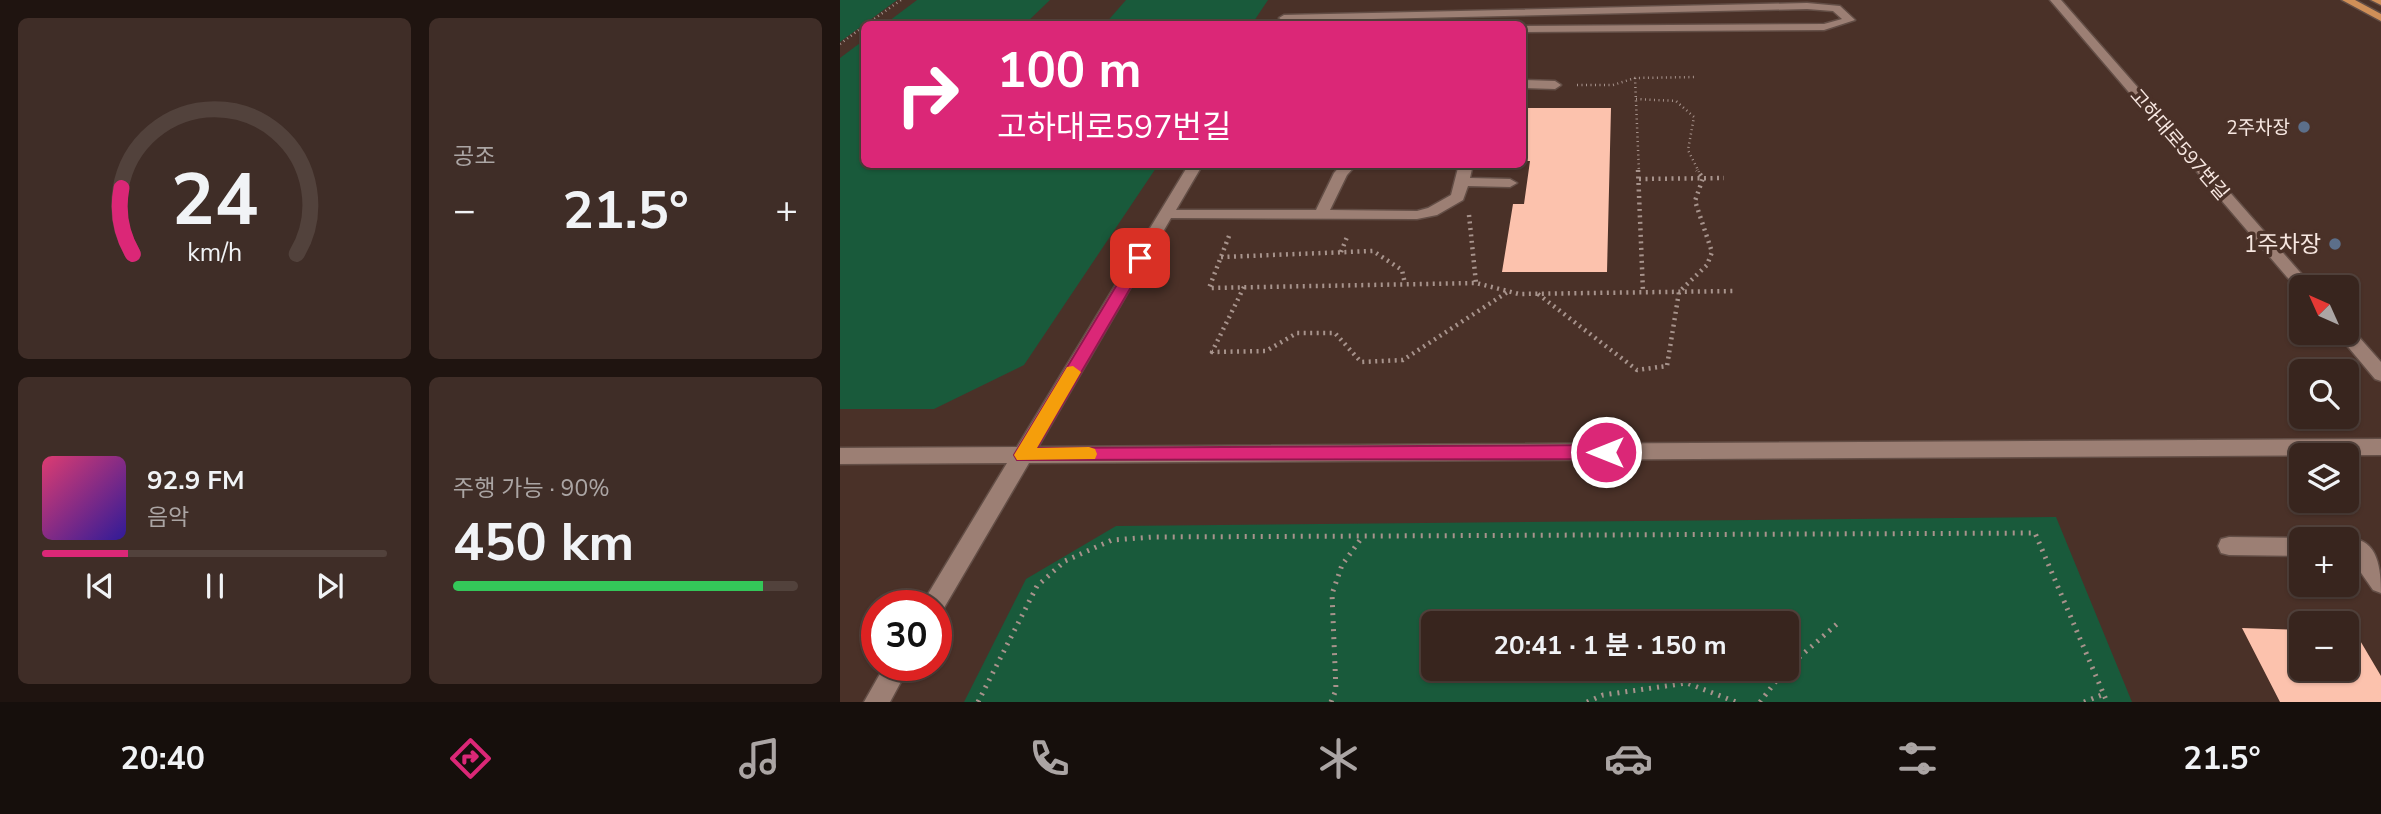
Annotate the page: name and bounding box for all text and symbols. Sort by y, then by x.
text: 100 m [997,37,1141,104]
icon: right [882,49,973,140]
street label: 고하대로597번길 [2124,84,2235,206]
text: 고하대로597번길 [997,106,1231,149]
place label: 2주차장 [2226,115,2290,141]
marker: 2주차장 [2296,119,2312,135]
text: 공조 [453,141,495,172]
text: 24 [171,151,258,251]
text: 21.5° [562,175,689,246]
text: − [453,185,476,236]
text: + [775,185,798,236]
pin [1110,228,1170,288]
place label: 1주차장 [2244,229,2321,260]
text: km/h [187,236,242,270]
marker: 1주차장 [2327,236,2343,252]
icon: arrive [1121,239,1159,277]
north arrow [2289,275,2359,345]
map controls [2289,275,2359,681]
button: search [2289,359,2359,429]
position arrow [1569,415,1643,489]
button: layers [2289,443,2359,513]
text: 92.9 FM [147,463,244,498]
text: 주행 가능 · 90% [453,473,610,504]
text: 음악 [147,502,189,533]
text: 450 km [453,507,634,578]
button: + [2289,527,2359,597]
icon: previous [81,567,119,605]
icon: pause [196,567,234,605]
icon: next [311,567,349,605]
speed limit sign: 30 [861,590,952,681]
button: − [2289,611,2359,681]
text: 20:41 · 1 분 · 150 m [1494,628,1727,663]
icon: directions [446,734,495,783]
icon: music [735,734,784,783]
icon: phone [1025,734,1074,783]
icon: climate [1314,734,1363,783]
icon: car [1604,734,1653,783]
icon: filters [1893,734,1942,783]
text: 20:40 [120,737,205,780]
text: 21.5° [2183,737,2261,780]

